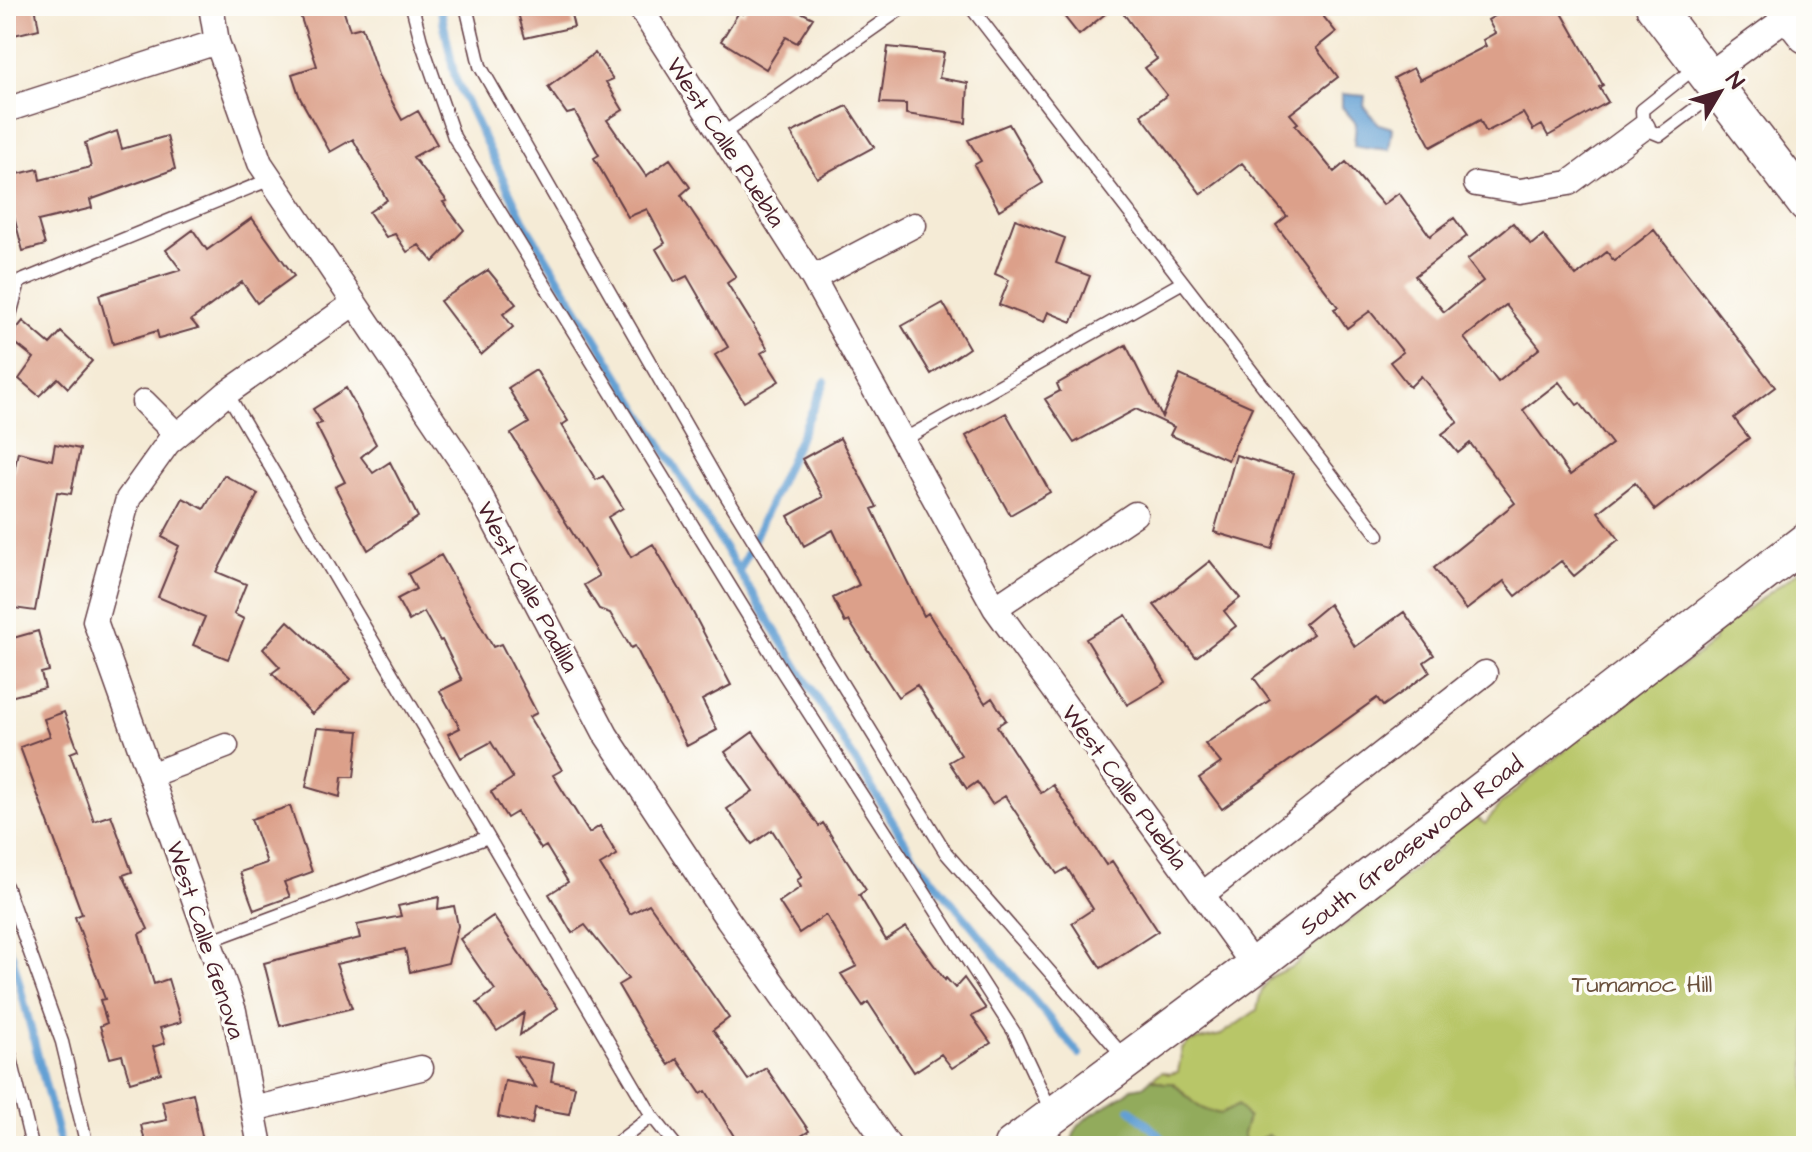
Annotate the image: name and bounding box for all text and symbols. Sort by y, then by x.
street label: West Calle Puebla [657,51,793,234]
north arrow [1680,52,1760,132]
text: N [1718,66,1751,96]
street label: West Calle Padilla [468,496,587,679]
street label: West Calle Puebla [1053,698,1196,877]
street label: South Greasewood Road [1292,747,1531,944]
street label: West Calle Genova [157,837,253,1044]
park label: Tumamoc Hill [1572,968,1712,1002]

